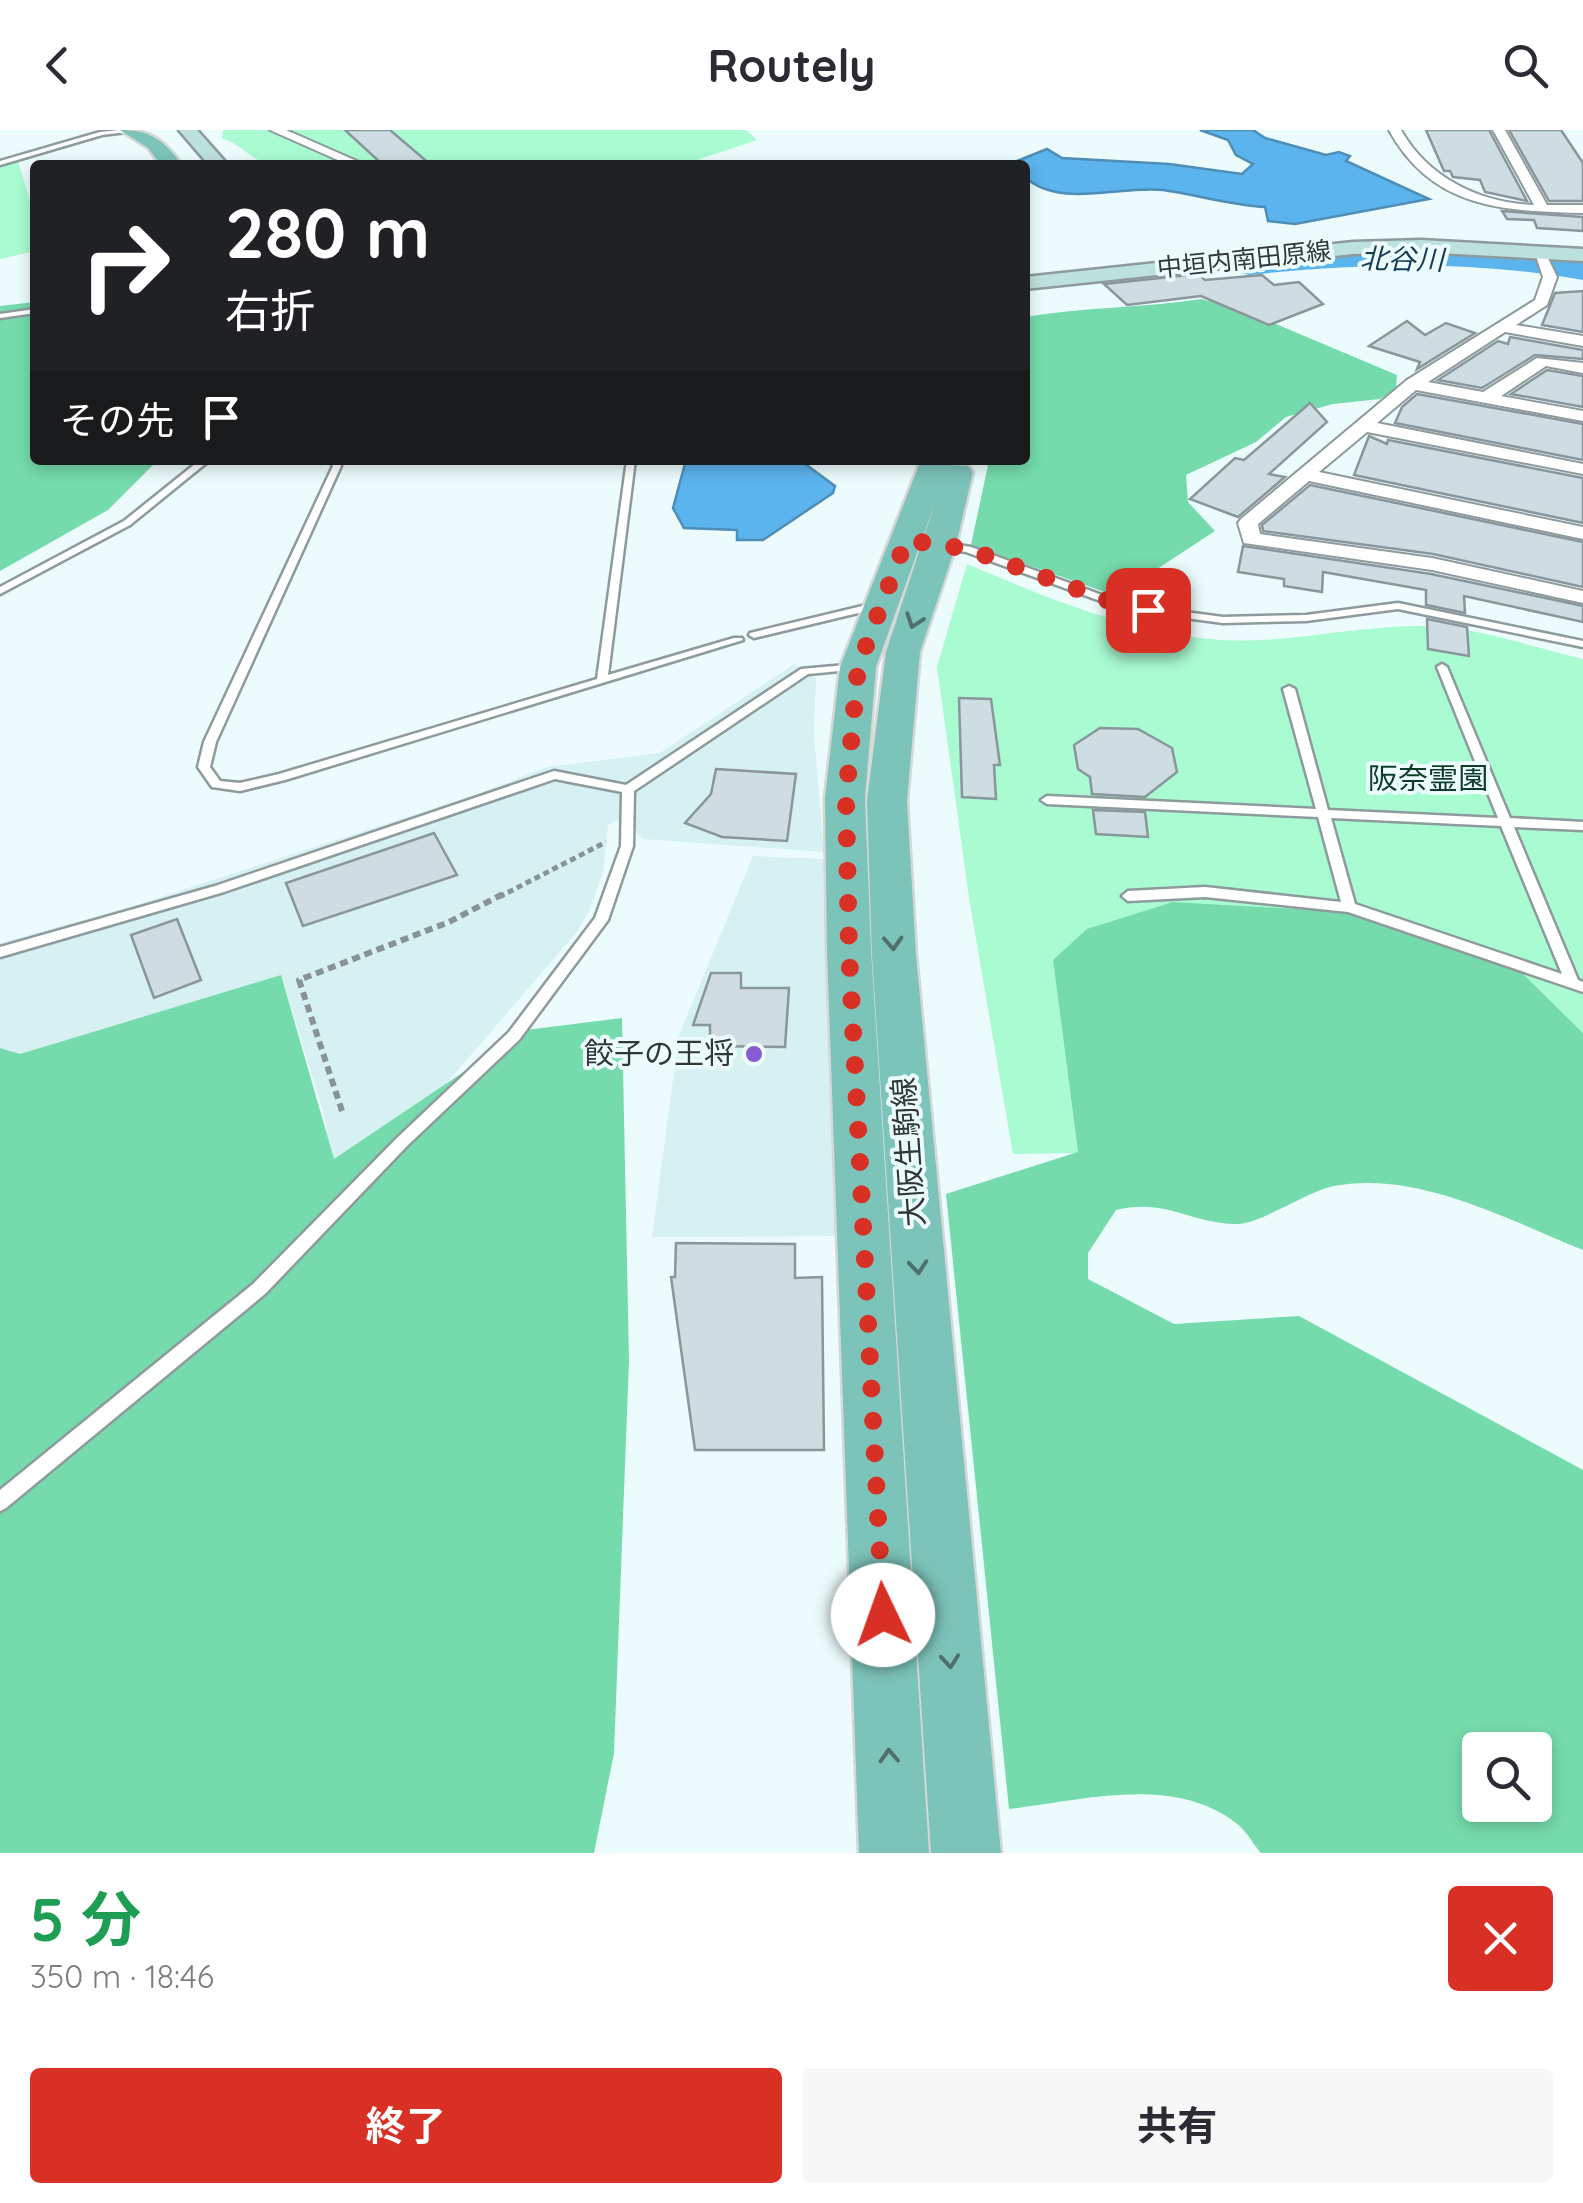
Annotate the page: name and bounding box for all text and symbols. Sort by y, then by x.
text: Routely [708,37,875,93]
icon: back [30,38,85,93]
icon: search [1498,38,1553,93]
text: 280 m [225,188,430,276]
icon: right [60,200,190,330]
street label: 中垣内南田原線 [1155,234,1333,283]
water label: 北谷川 [1360,240,1447,277]
text: 右折 [225,282,315,338]
icon: arrive [194,390,249,445]
text: その先 [60,396,174,444]
pin [1106,568,1191,653]
icon: arrive [1121,583,1176,638]
one-way arrow [906,611,926,628]
park label: 阪奈霊園 [1368,759,1488,797]
one-way arrow [882,935,903,951]
place label: 餃子の王将 [584,1034,734,1072]
marker: 餃子の王将 [743,1043,765,1065]
street label: 大阪生駒線 [884,1076,932,1228]
one-way arrow [906,1259,928,1275]
position arrow [831,1563,935,1667]
one-way arrow [939,1653,961,1669]
map controls [1462,1732,1552,1822]
button: search [1462,1732,1552,1822]
one-way arrow [879,1747,900,1763]
text: 5 分 [30,1881,141,1956]
button: close [1448,1886,1553,1991]
text: 350 m · 18:46 [30,1956,214,1996]
button: 終了 [30,2068,782,2183]
button: 共有 [802,2068,1553,2183]

